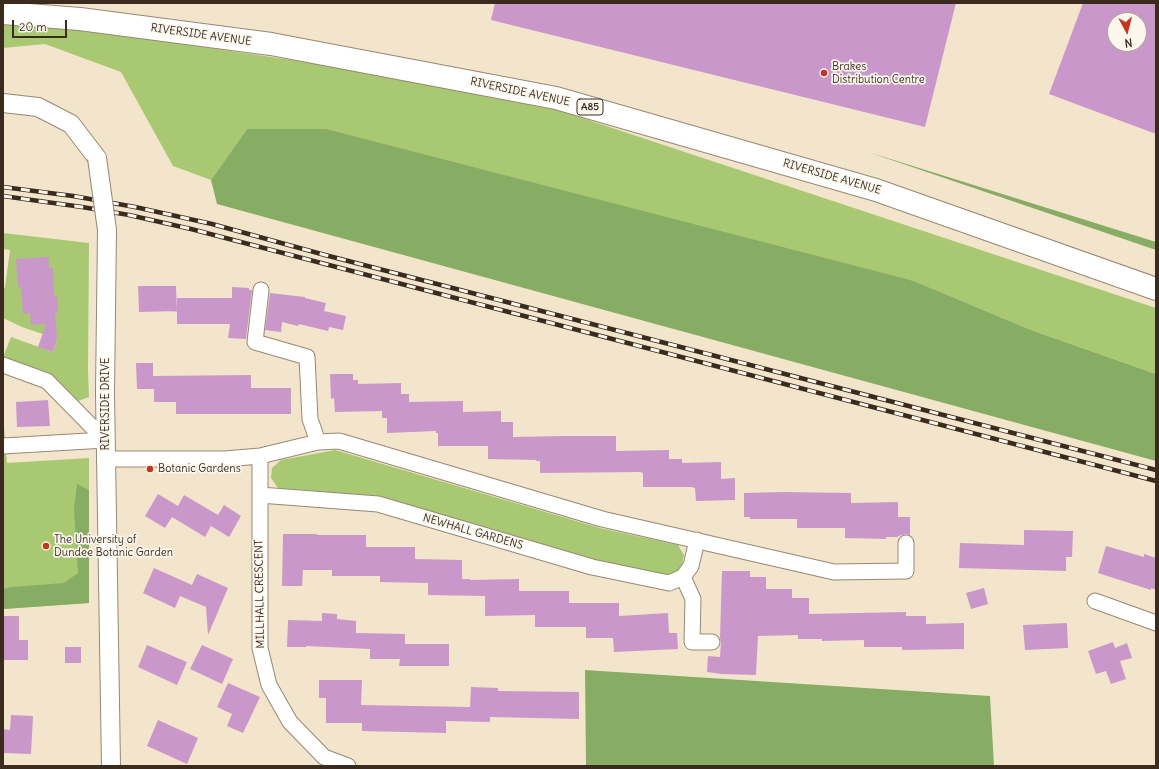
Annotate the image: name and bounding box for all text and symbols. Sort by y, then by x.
scale bar [14,12,69,38]
north arrow [1107,12,1147,52]
text: 20 m [19,19,47,34]
street label: RIVERSIDE AVENUE [150,21,252,49]
text: N [1124,36,1133,50]
place label: Brakes Distribution Centre [832,60,925,86]
marker: Brakes Distribution Centre [819,68,829,78]
street label: RIVERSIDE AVENUE [469,75,571,109]
road number: A85 [577,99,603,115]
street label: RIVERSIDE AVENUE [781,157,883,197]
street label: RIVERSIDE DRIVE [99,358,113,450]
place label: Botanic Gardens [158,462,241,476]
marker: Botanic Gardens [145,464,155,474]
street label: NEWHALL GARDENS [421,511,525,553]
place label: The University of Dundee Botanic Garden [54,533,173,559]
street label: MILLHALL CRESCENT [252,539,268,649]
marker: The University of Dundee Botanic Garden [41,541,51,551]

